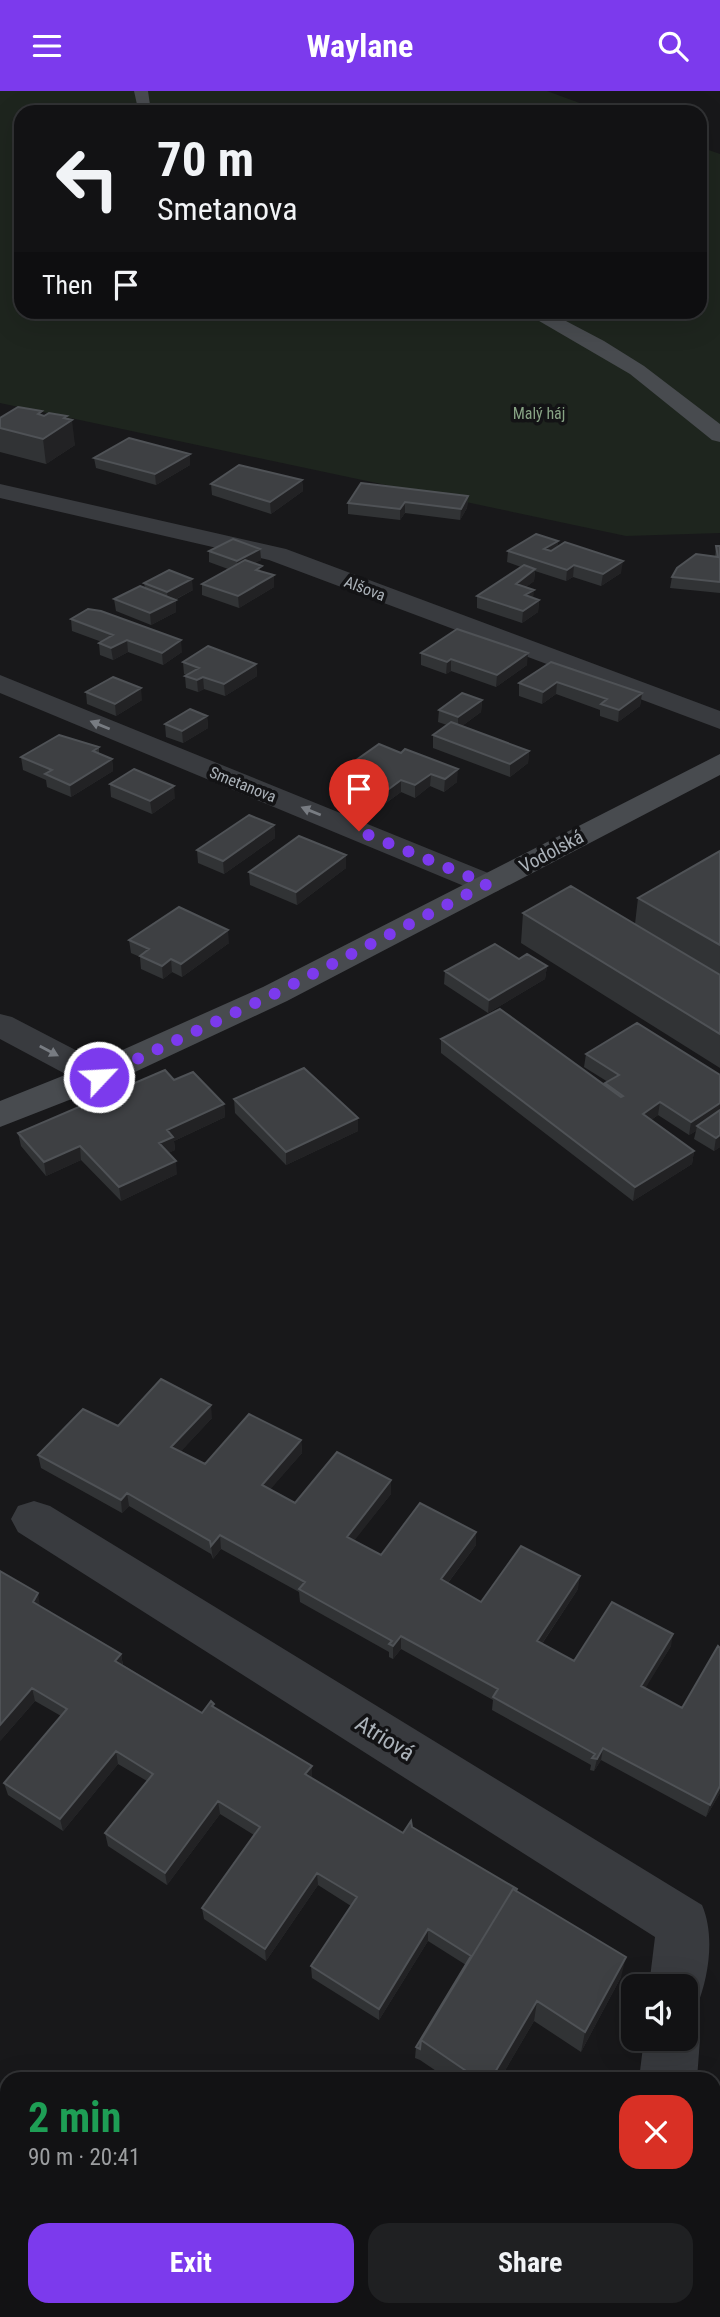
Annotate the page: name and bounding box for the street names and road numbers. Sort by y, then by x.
street label: Alšova [342,572,388,605]
street label: Smetanova [207,762,279,806]
street label: Vodolská [515,825,587,878]
street label: Atriová [350,1710,419,1767]

